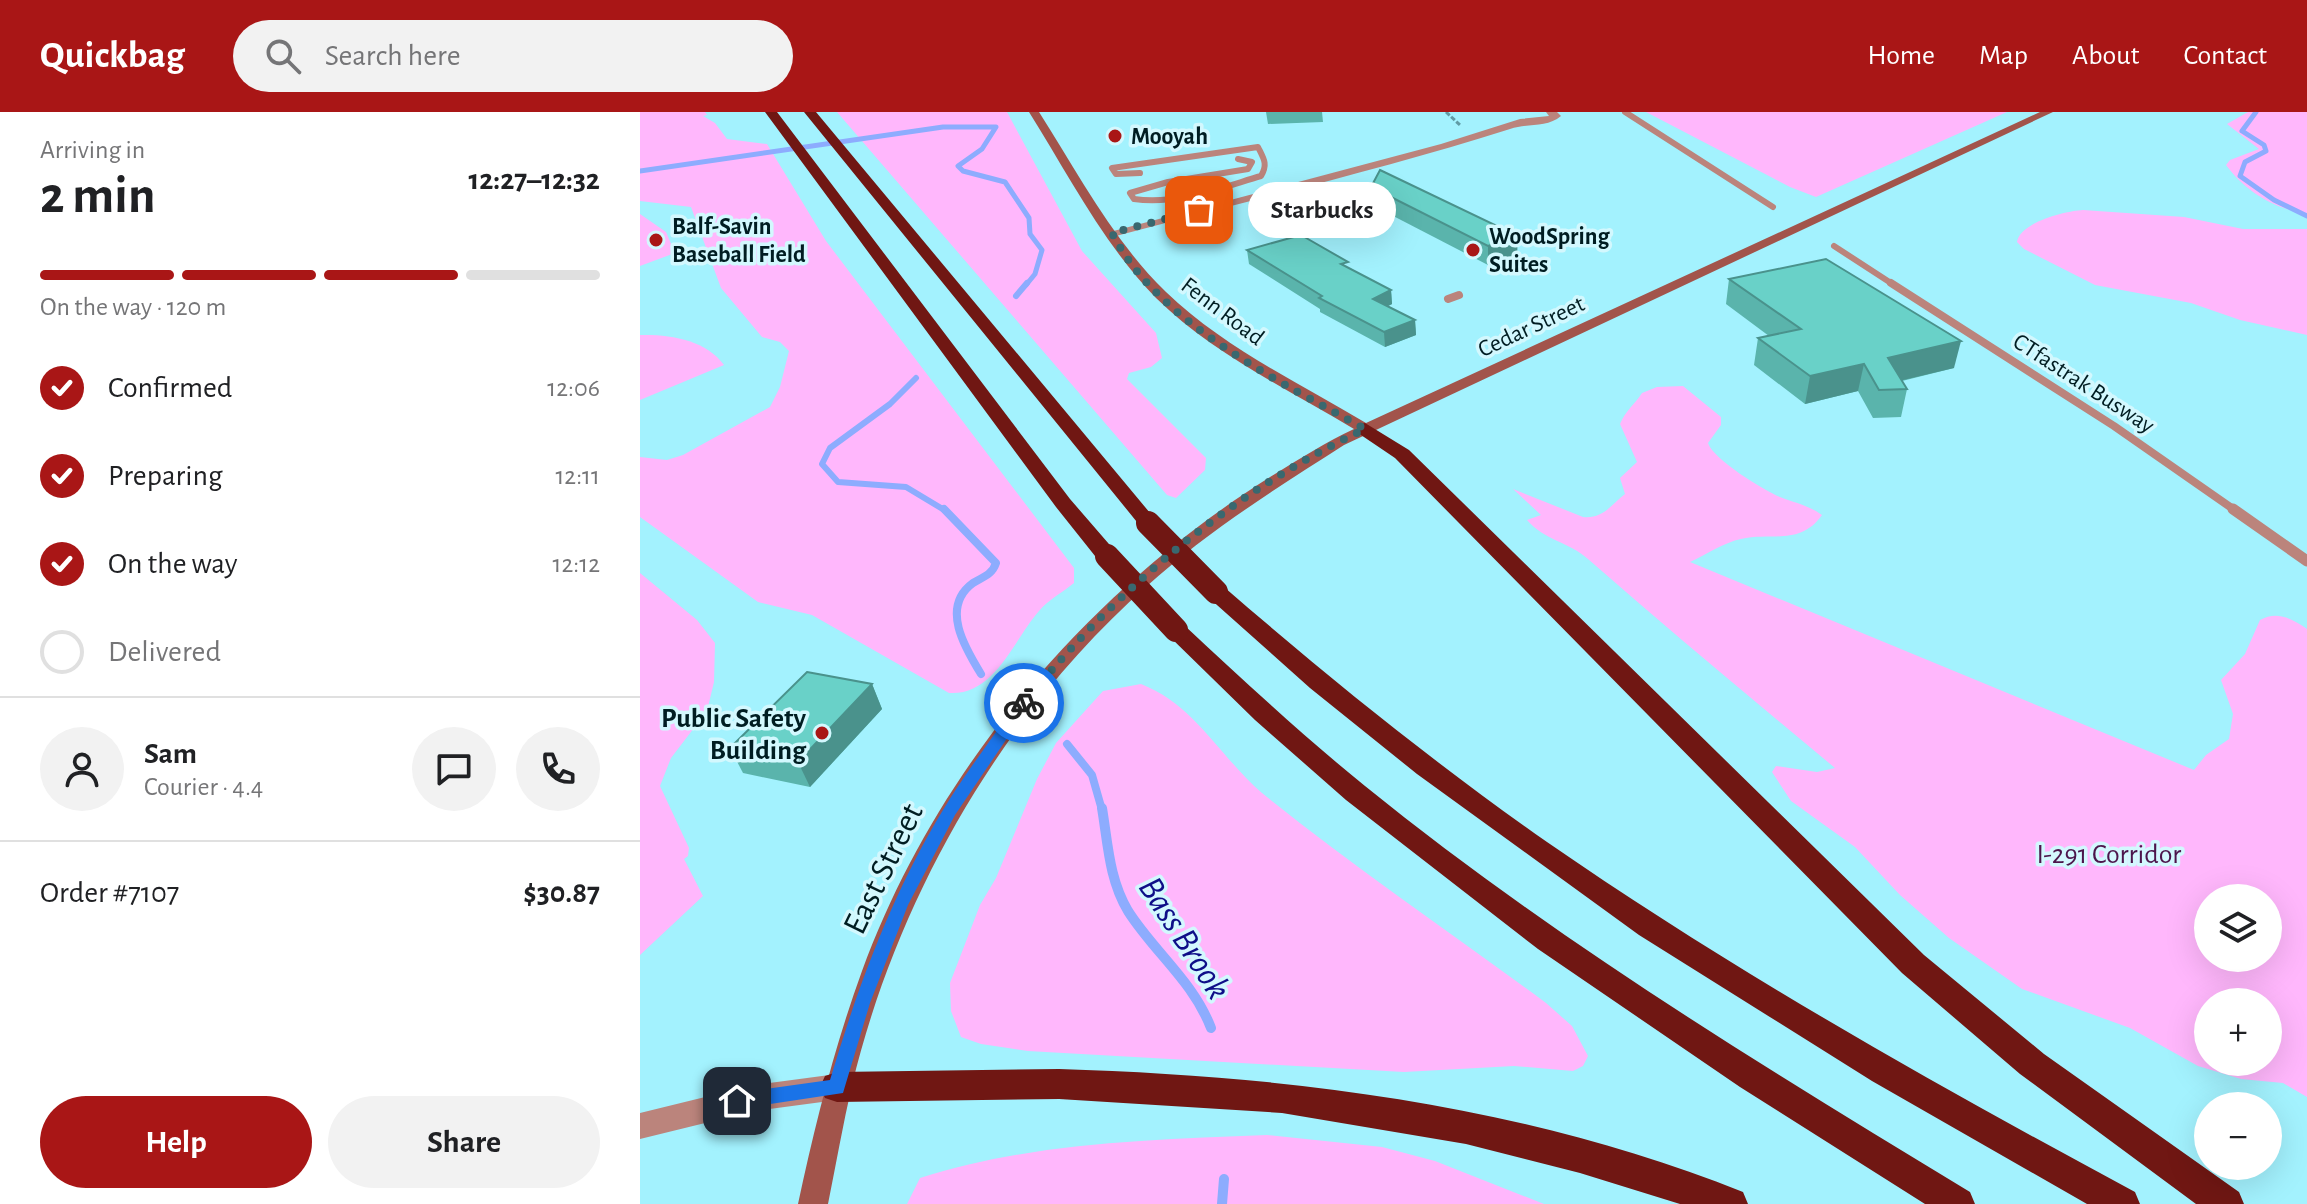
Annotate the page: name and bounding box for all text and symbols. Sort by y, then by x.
search box [233,20,793,92]
icon: search [261,34,305,78]
text: Quickbag [40,37,185,75]
text: Search here [325,41,461,71]
text: Home [1868,42,1935,70]
text: Map [1979,42,2028,70]
text: About [2072,42,2140,70]
text: Contact [2184,42,2267,70]
place label: Mooyah [1131,125,1208,149]
marker: Mooyah [1106,127,1124,145]
text: Arriving in [40,137,145,163]
text: 12:27–12:32 [468,165,600,195]
text: 2 min [40,170,155,222]
pin [1165,176,1233,244]
callout: Starbucks [1247,182,1395,238]
icon: bag [1177,188,1221,232]
text: Starbucks [1271,197,1373,223]
place label: Balf-Savin Baseball Field [672,215,806,267]
place label: WoodSpring Suites [1489,225,1610,277]
marker: Balf-Savin Baseball Field [647,231,665,249]
marker: WoodSpring Suites [1464,241,1482,259]
street label: Fenn Road [1177,273,1268,351]
street label: Cedar Street [1474,292,1589,362]
text: On the way · 120 m [40,294,226,320]
street label: CTfastrak Busway [2008,329,2158,438]
icon: check [40,366,84,410]
text: Confirmed [108,373,232,403]
text: 12:06 [547,375,600,401]
icon: check [40,454,84,498]
text: Preparing [108,461,223,491]
text: 12:11 [555,463,600,489]
icon: check [40,542,84,586]
text: On the way [108,549,237,579]
text: 12:12 [552,551,600,577]
text: Delivered [108,637,221,667]
courier [984,663,1064,743]
icon: bike [1002,681,1046,725]
place label: Public Safety Building [661,705,807,765]
marker: Public Safety Building [813,724,831,742]
button: person [40,727,124,811]
button: chat [412,727,496,811]
button: phone [516,727,600,811]
text: Sam [144,739,197,769]
text: Courier · 4.4 [144,774,263,800]
street label: East Street [838,798,930,939]
park label: I-291 Corridor [2037,841,2181,869]
water label: Bass Brook [1132,870,1237,1006]
text: Order #7107 [40,878,179,908]
text: $30.87 [523,878,600,908]
map controls [2194,884,2282,1180]
button: layers [2194,884,2282,972]
button: + [2194,988,2282,1076]
pin [703,1067,771,1135]
icon: home [715,1079,759,1123]
button: − [2194,1092,2282,1180]
button: Help [40,1096,312,1188]
button: Share [328,1096,600,1188]

